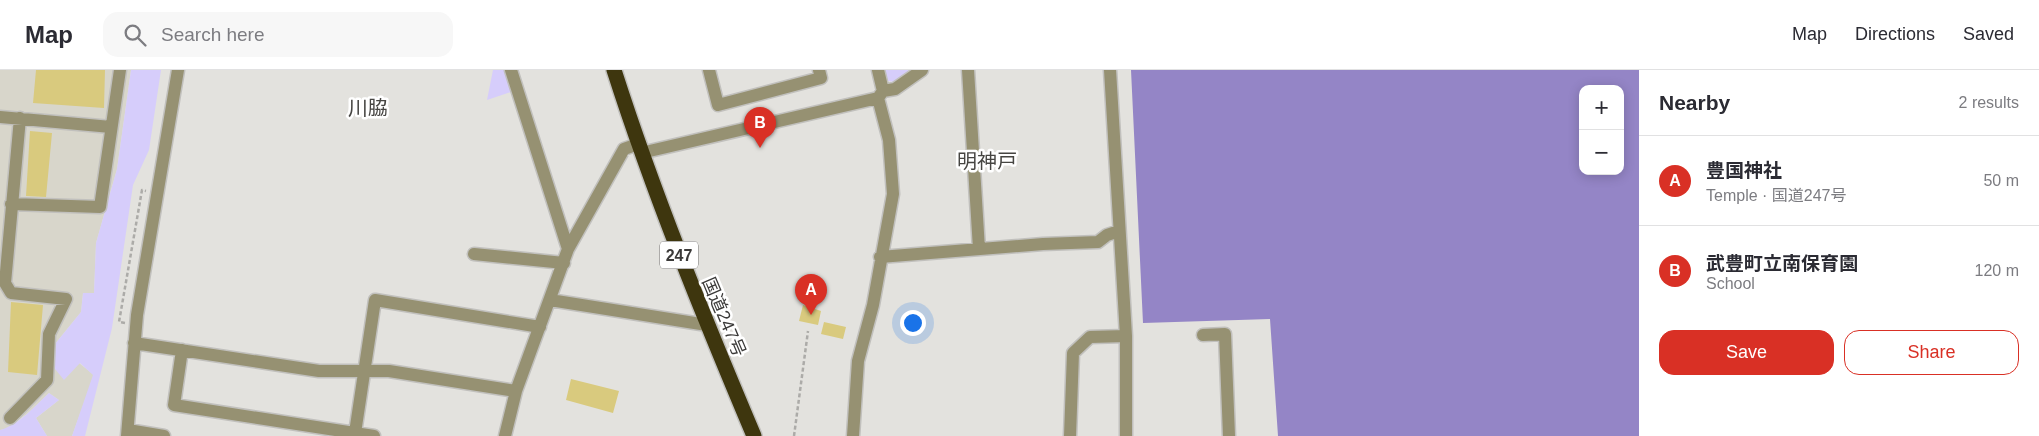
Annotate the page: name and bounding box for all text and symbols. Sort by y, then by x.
search box [103,12,453,57]
text: Map [25,21,73,48]
icon: search [121,21,149,49]
text: Search here [161,24,265,45]
text: Map [1792,24,1827,44]
text: Directions [1855,24,1935,44]
text: Saved [1963,24,2014,44]
map controls [1579,85,1624,175]
button: + [1579,85,1624,130]
text: Nearby [1659,91,1730,114]
text: 2 results [1959,94,2019,111]
district label: 川脇 [348,97,388,119]
pin: B [744,107,776,148]
button: − [1579,130,1624,175]
district label: 明神戸 [957,150,1017,172]
text: 豊国神社 [1706,160,1782,181]
text: A [1669,172,1681,189]
text: 50 m [1983,172,2019,189]
text: Temple · 国道247号 [1706,187,1847,204]
road number: 247 [660,242,698,268]
text: 武豊町立南保育園 [1706,253,1858,274]
text: B [1669,262,1681,279]
text: 120 m [1975,262,2019,279]
street label: 国道247号 [698,274,750,360]
pin: A [795,274,827,315]
text: School [1706,275,1755,292]
your location [900,310,926,336]
button: Save [1659,330,1834,375]
button: Share [1844,330,2019,375]

